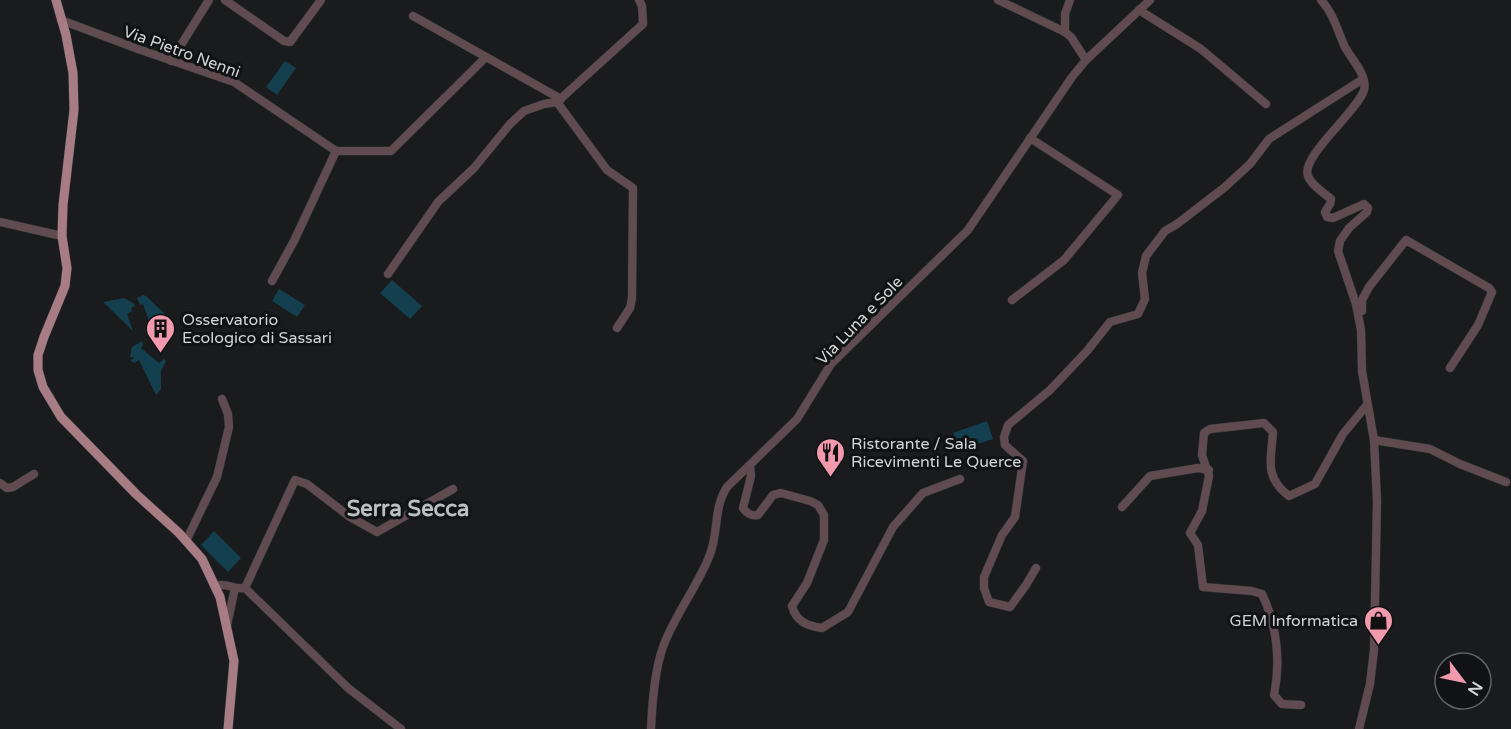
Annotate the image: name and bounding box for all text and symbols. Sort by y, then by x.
street label: Via Pietro Nenni [121,22,243,82]
street label: Via Luna e Sole [812,272,907,369]
place label: Osservatorio Ecologico di Sassari [182,310,332,348]
building icon: Osservatorio Ecologico di Sassari [145,312,177,354]
place label: Ristorante / Sala Ricevimenti Le Querce [851,434,1021,472]
restaurant icon: Ristorante / Sala Ricevimenti Le Querce [814,436,846,478]
district label: Serra Secca [347,496,469,522]
shop icon: GEM Informatica [1363,604,1395,646]
place label: GEM Informatica [1230,611,1358,631]
north arrow [1433,651,1493,711]
text: N [1463,678,1487,699]

